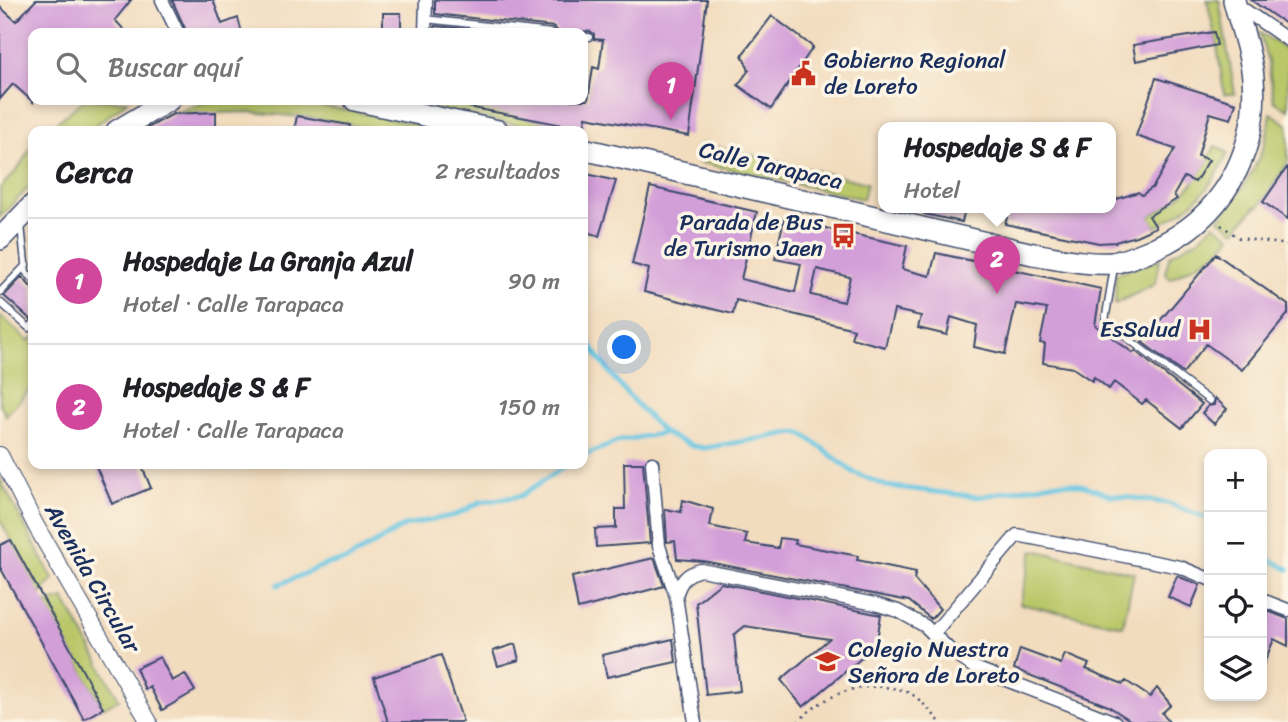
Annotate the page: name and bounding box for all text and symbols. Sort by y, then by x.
search box [28,28,588,105]
place label: Gobierno Regional de Loreto [824,40,1006,107]
text: Buscar aquí [108,44,241,90]
icon: search [52,48,90,86]
public building icon: Gobierno Regional de Loreto [790,59,818,87]
pin: 1 [648,62,694,120]
popup [878,122,1116,213]
text: Hospedaje S & F [904,124,1090,170]
street label: Calle Tarapaca [695,129,847,202]
text: Cerca [56,145,132,199]
text: 2 resultados [435,151,560,192]
text: Hotel [904,170,960,211]
place label: Parada de Bus de Turismo Jaen [664,202,823,269]
bus stop icon: Parada de Bus de Turismo Jaen [829,221,857,249]
pin: 2 [974,236,1020,294]
text: Hospedaje La Granja Azul [123,238,413,284]
text: 1 [74,261,84,302]
text: 90 m [508,261,560,302]
text: Hotel · Calle Tarapaca [123,284,344,325]
place label: EsSalud [1100,309,1182,350]
hospital icon: EsSalud [1186,315,1214,343]
your location [607,330,641,364]
text: Hospedaje S & F [123,364,310,410]
text: 2 [72,387,86,428]
text: 150 m [498,387,560,428]
text: Hotel · Calle Tarapaca [123,410,344,451]
map controls [1204,449,1267,701]
button: + [1204,449,1267,512]
street label: Avenida Circular [32,495,153,662]
button: − [1204,512,1267,575]
button: locate [1204,575,1267,638]
place label: Colegio Nuestra Señora de Loreto [848,629,1020,696]
button: layers [1204,638,1267,701]
school or university icon: Colegio Nuestra Señora de Loreto [814,648,842,676]

